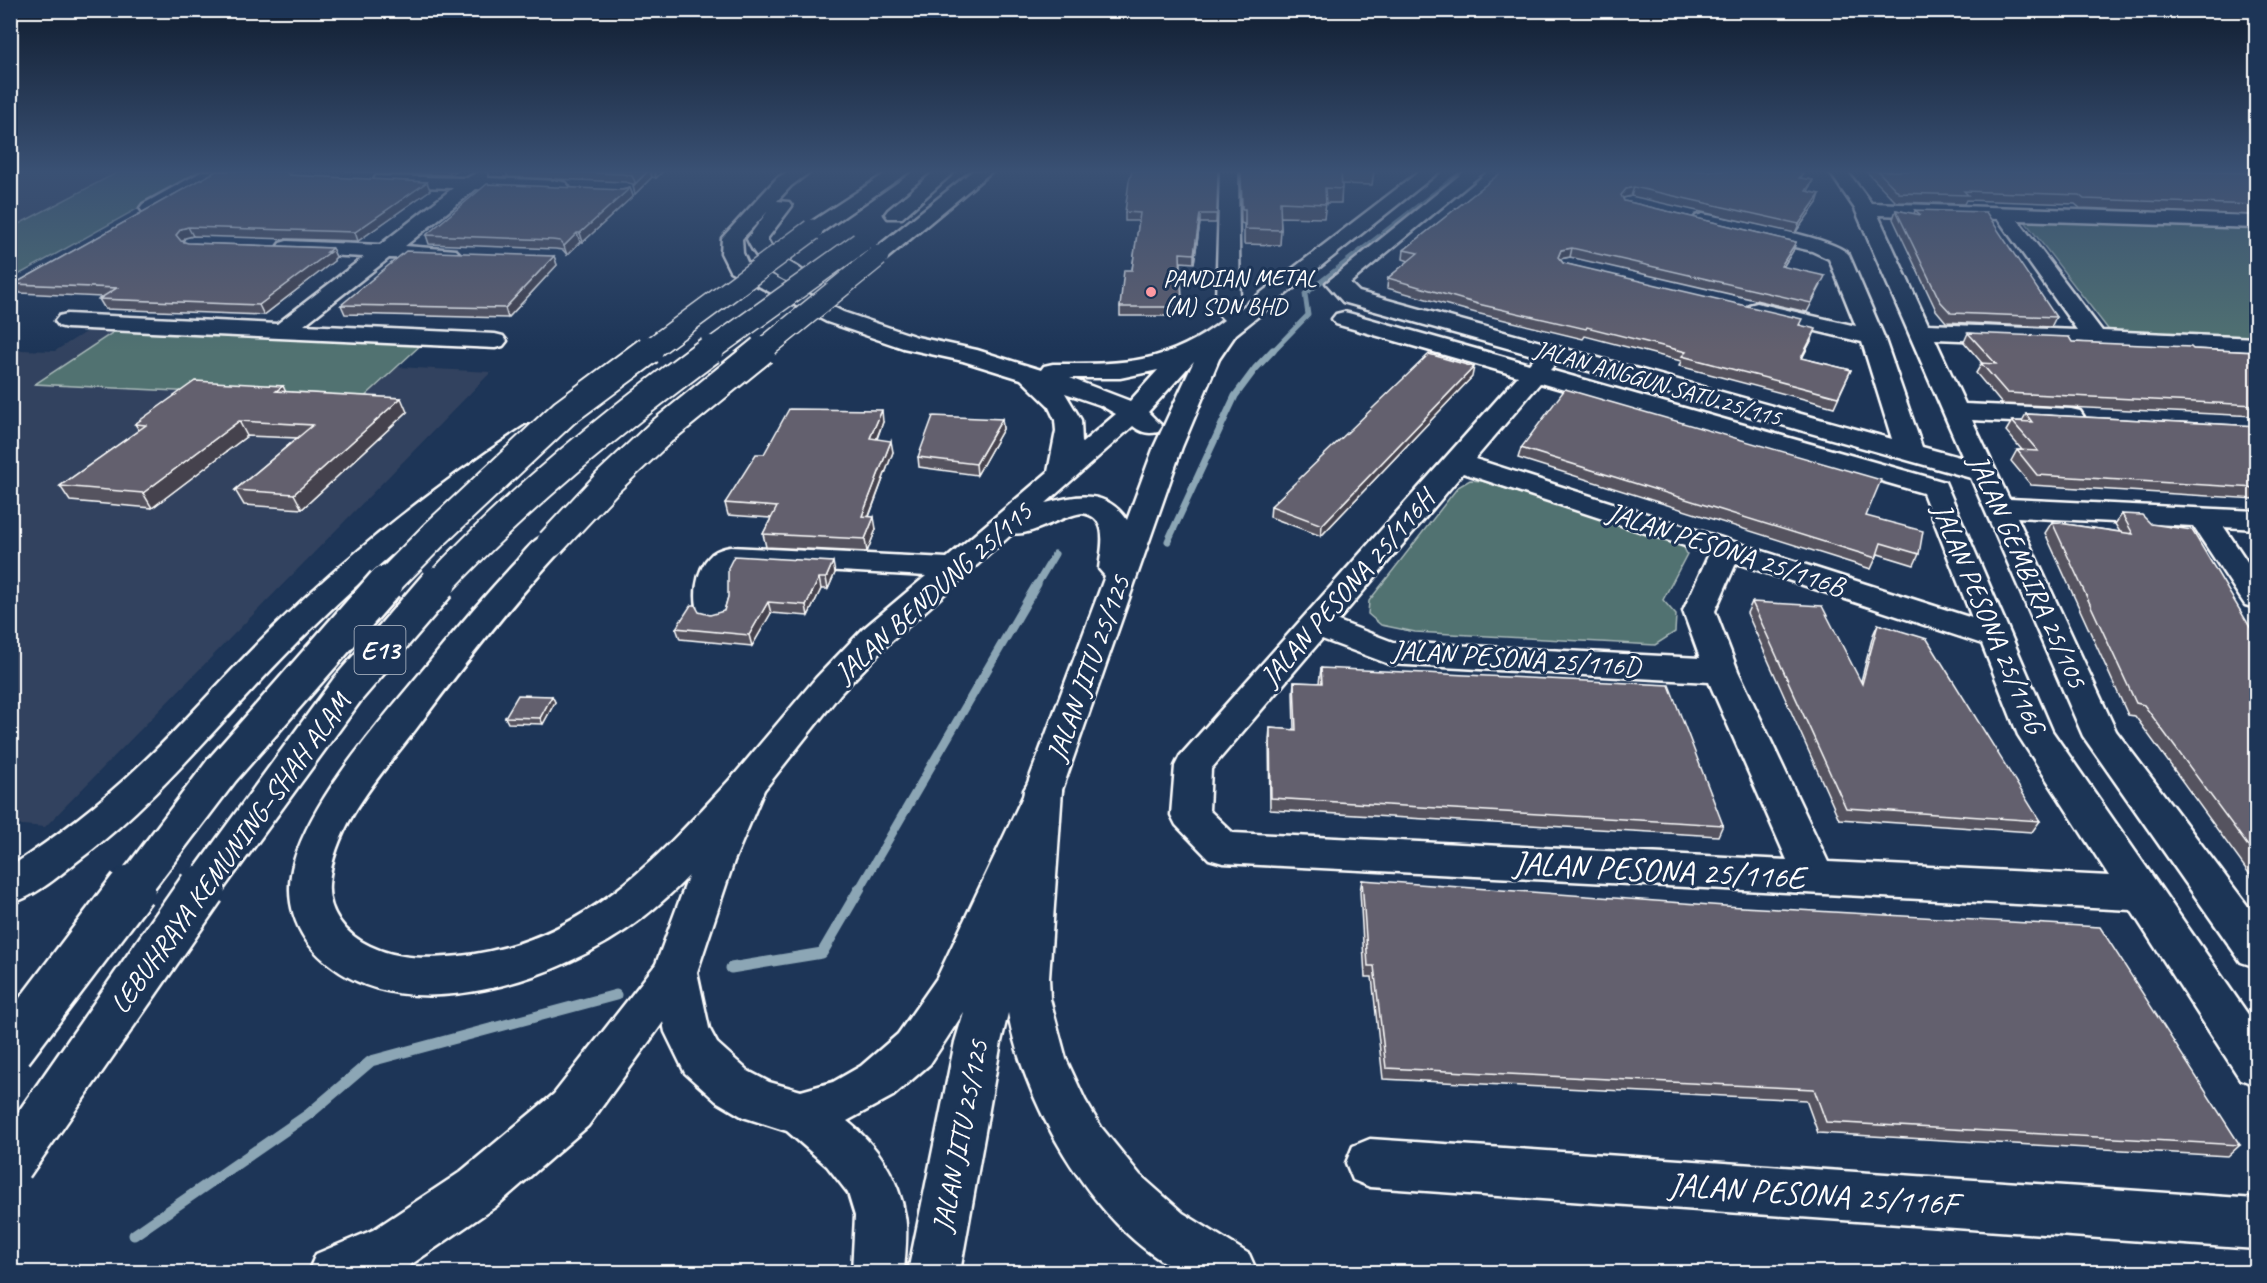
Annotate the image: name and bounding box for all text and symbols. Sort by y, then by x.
place label: PANDIAN METAL (M) SDN BHD [1163,263,1317,321]
marker: PANDIAN METAL (M) SDN BHD [1144,285,1158,299]
street label: JALAN ANGGUN SATU 25/115 [1530,333,1786,433]
street label: JALAN GEMBIRA 25/105 [1960,447,2096,694]
street label: JALAN PESONA 25/116H [1251,480,1444,695]
street label: JALAN BENDUNG 25/115 [825,493,1040,691]
street label: JALAN PESONA 25/116B [1601,494,1851,605]
street label: JALAN PESONA 25/116G [1924,496,2055,741]
street label: JALAN JITU 25/125 [1038,569,1138,767]
road number: E13 [354,626,406,674]
street label: JALAN PESONA 25/116D [1389,632,1644,684]
street label: LEBUHRAYA KEMUNING–SHAH ALAM [102,685,359,1020]
street label: JALAN PESONA 25/116E [1510,841,1810,899]
street label: JALAN JITU 25/125 [924,1036,996,1237]
street label: JALAN PESONA 25/116F [1665,1163,1966,1226]

